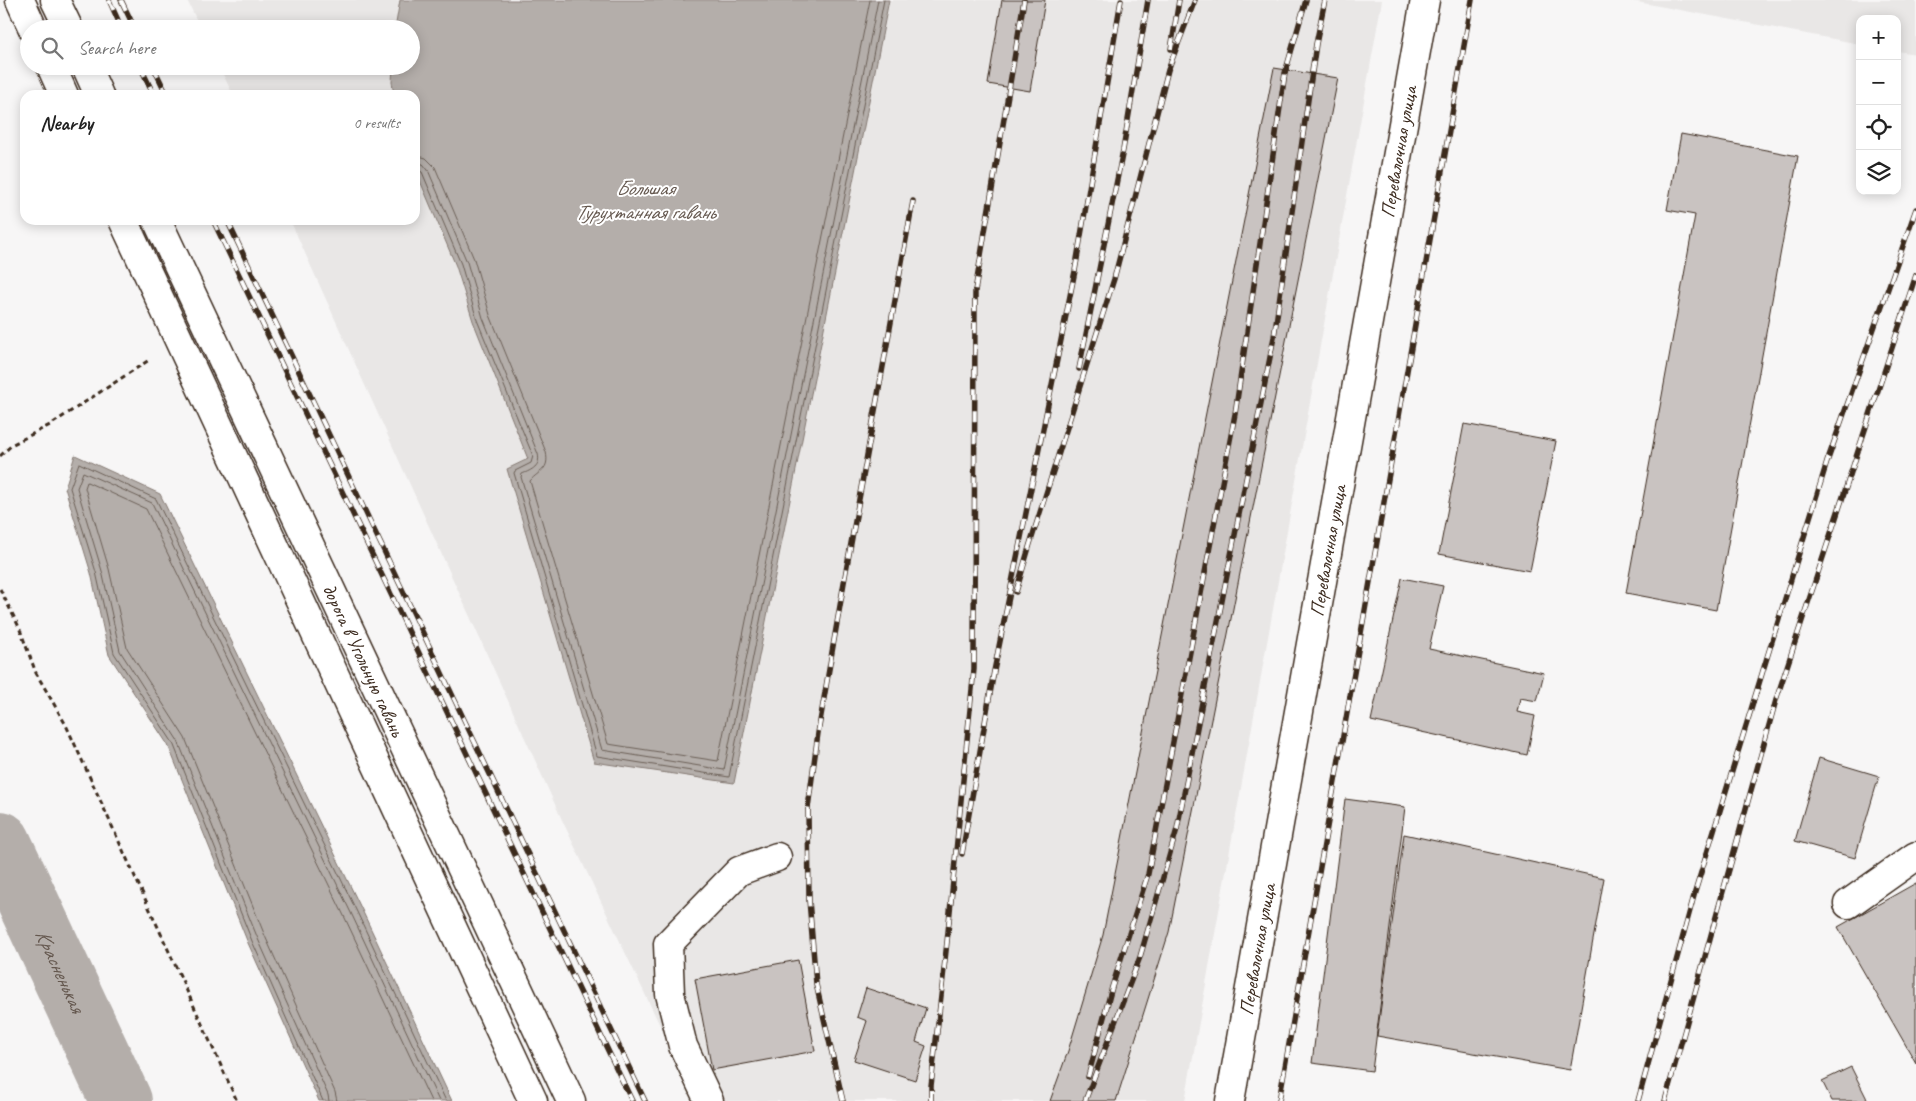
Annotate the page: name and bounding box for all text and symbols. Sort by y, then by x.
map controls [1856,15,1901,195]
button: + [1856,15,1901,60]
search box [20,20,420,75]
icon: search [38,34,66,62]
text: Search here [78,36,155,60]
button: − [1856,60,1901,105]
street label: Перевалочная улица [1375,82,1423,220]
button: locate [1856,105,1901,150]
text: Nearby [40,110,93,136]
text: 0 results [353,113,400,133]
button: layers [1856,150,1901,195]
water label: Большая Турухтанная гавань [575,175,717,225]
street label: Перевалочная улица [1304,481,1352,618]
street label: дорога в Угольную гавань [317,580,411,742]
street label: Перевалочная улица [1233,880,1282,1017]
water label: Красненькая [30,925,92,1019]

